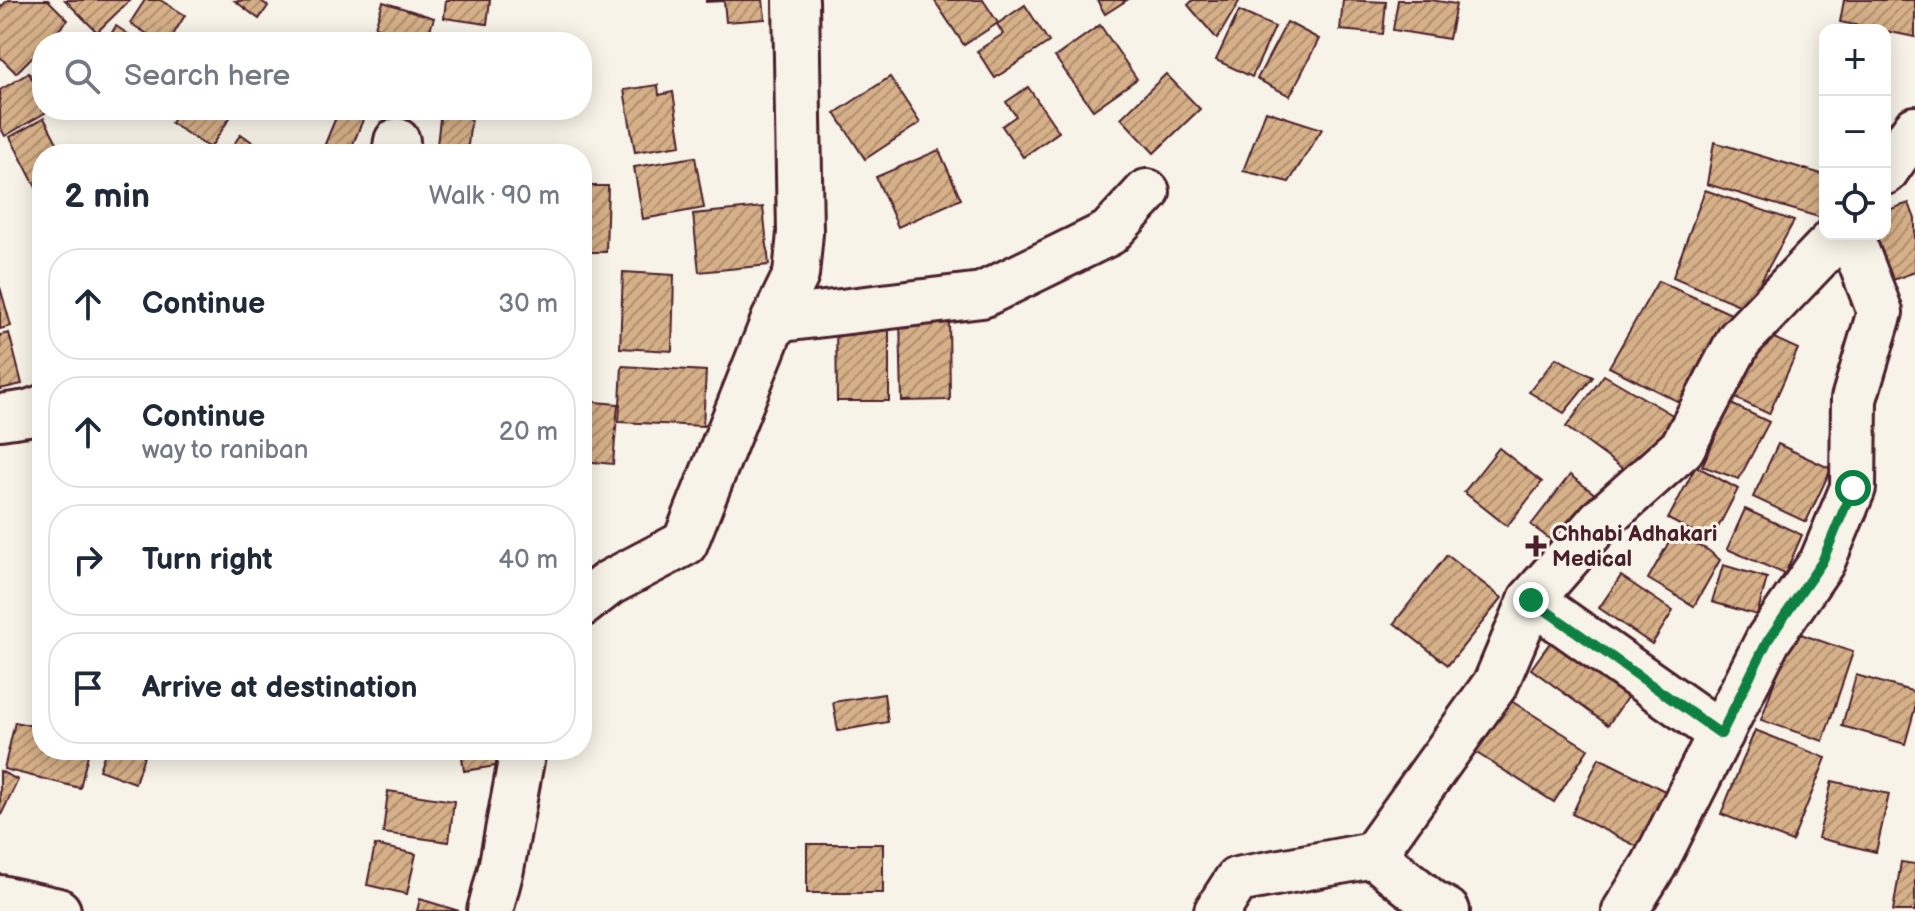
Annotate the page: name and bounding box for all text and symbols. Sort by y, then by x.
map controls [1819,24,1891,240]
button: + [1819,24,1891,96]
search box [32,32,592,120]
icon: search [60,54,104,98]
text: Search here [124,58,290,94]
button: − [1819,96,1891,168]
button: locate [1819,168,1891,240]
text: 2 min [64,176,150,217]
text: Walk · 90 m [429,181,560,212]
icon: ahead [66,282,110,326]
text: Continue [142,286,265,322]
text: 30 m [498,289,558,320]
text: Continue [142,399,265,435]
icon: ahead [66,410,110,454]
text: 20 m [499,417,558,448]
text: way to raniban [142,435,308,466]
route start [1835,470,1871,506]
place label: Chhabi Adhakari Medical [1552,521,1717,573]
marker: Chhabi Adhakari Medical [1527,537,1545,555]
icon: right [66,538,110,582]
text: Turn right [142,542,273,578]
text: 40 m [498,545,558,576]
route end [1513,582,1549,618]
icon: arrive [66,666,110,710]
text: Arrive at destination [142,670,418,706]

